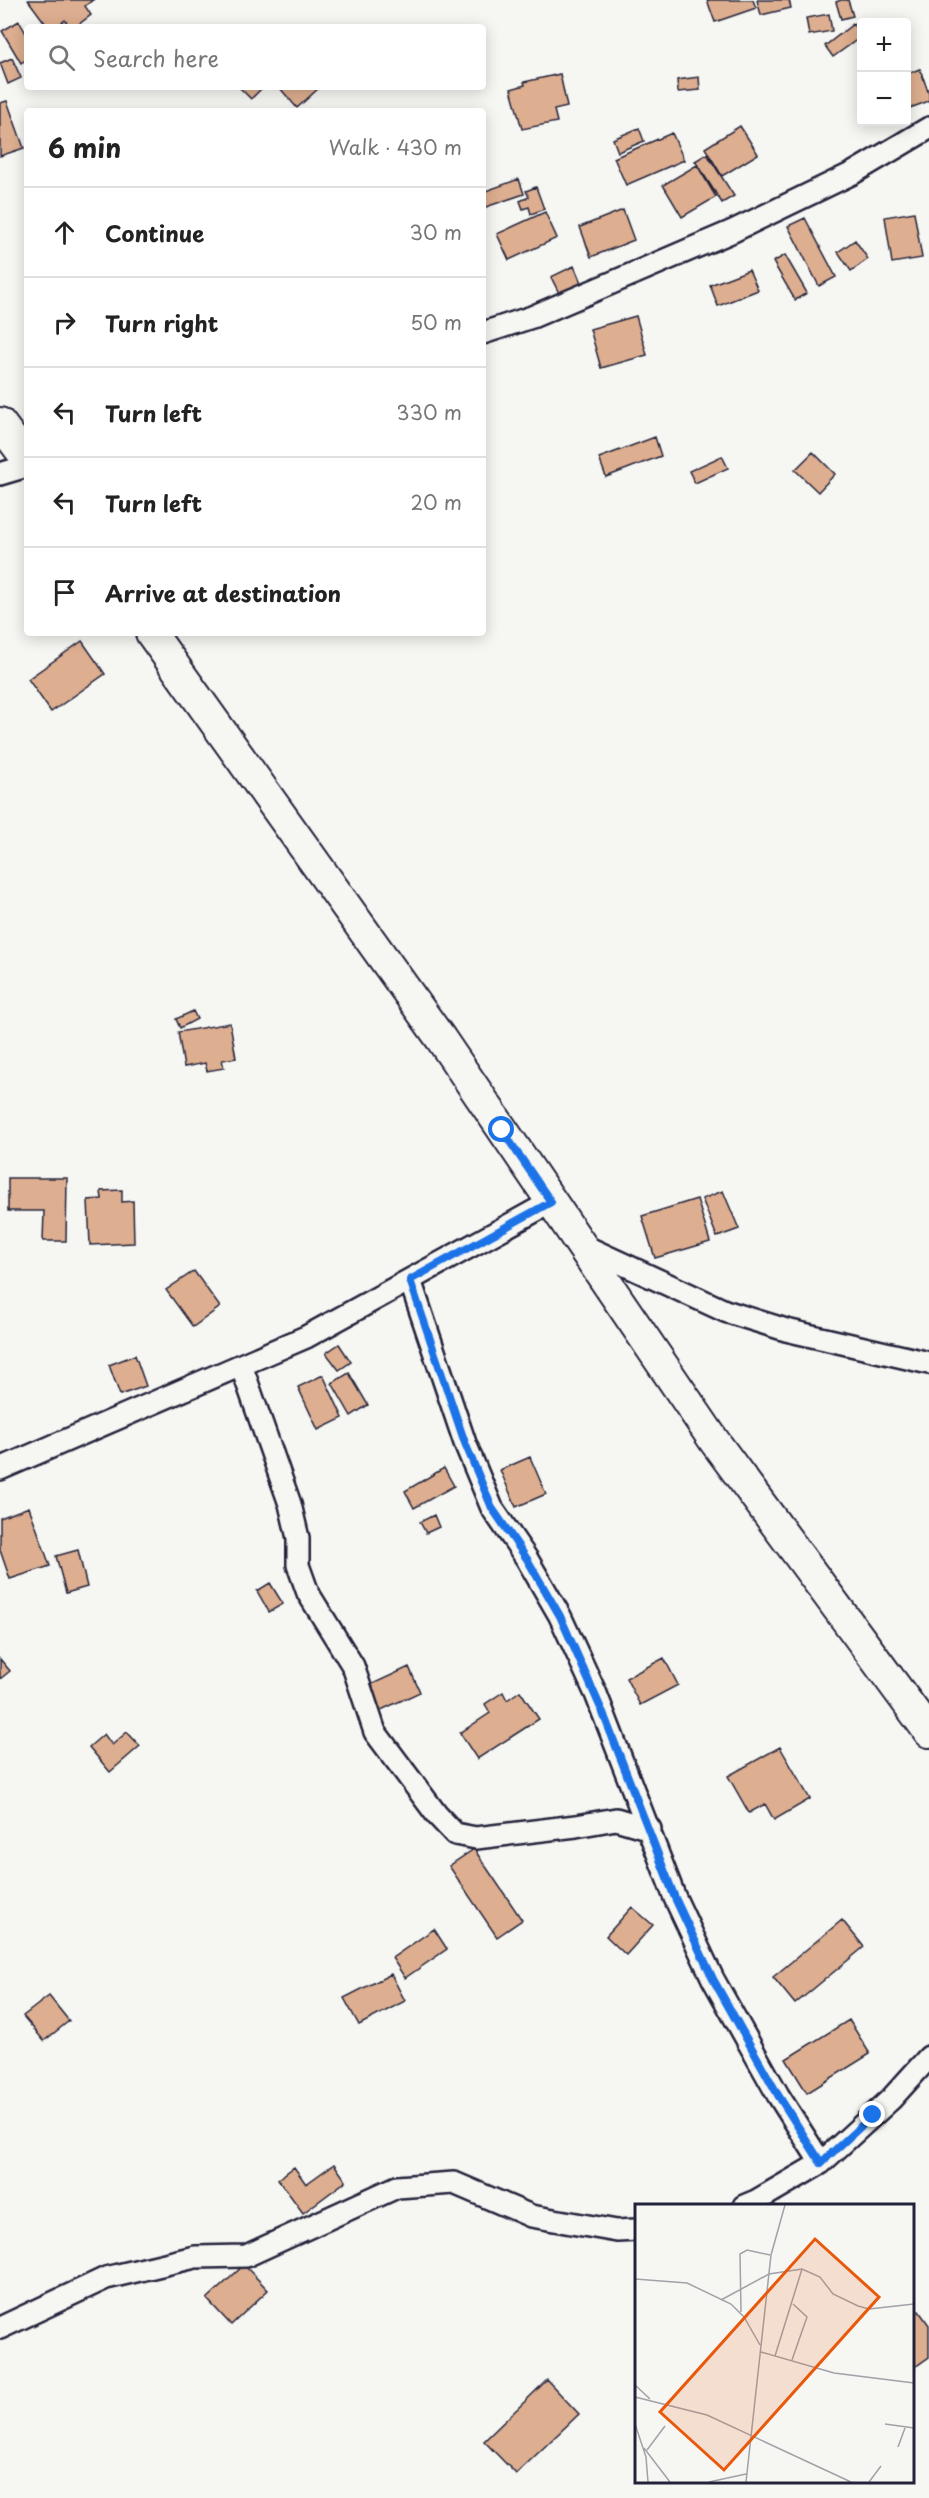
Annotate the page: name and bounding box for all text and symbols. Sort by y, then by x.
map controls [857,18,911,126]
button: + [857,18,911,72]
search box [24,24,486,90]
icon: search [45,41,78,74]
text: Search here [93,41,219,74]
button: − [857,72,911,126]
text: 6 min [48,128,121,167]
text: Walk · 430 m [329,132,462,162]
icon: ahead [48,216,81,249]
text: Continue [105,216,204,249]
text: 30 m [409,217,462,247]
icon: right [48,306,81,339]
text: Turn right [105,306,218,339]
text: 50 m [410,307,462,337]
icon: left [48,396,81,429]
text: Turn left [105,396,202,429]
text: 330 m [396,397,462,427]
icon: left [48,486,81,519]
text: Turn left [105,486,202,519]
text: 20 m [410,487,462,517]
icon: arrive [48,576,81,609]
text: Arrive at destination [105,576,341,609]
route start [488,1116,514,1142]
route end [859,2101,885,2127]
inset map [635,2204,914,2483]

